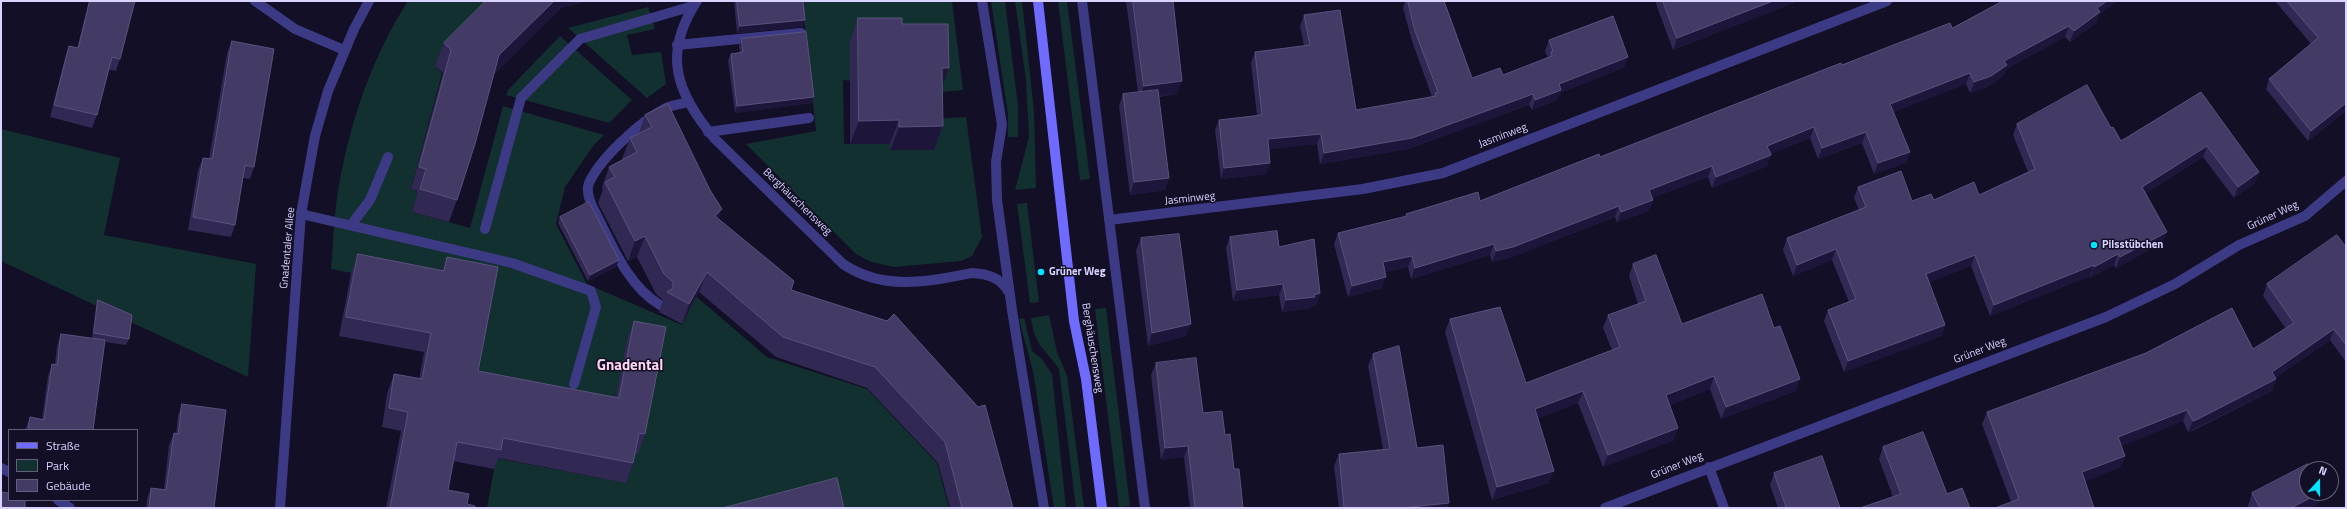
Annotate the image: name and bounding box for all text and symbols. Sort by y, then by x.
street label: Jasminweg [1477,121,1529,151]
street label: Berghäuschensweg [760,166,834,238]
street label: Jasminweg [1164,190,1216,208]
street label: Grüner Weg [2245,198,2301,234]
street label: Gnadentaler Allee [278,207,298,289]
place label: Pilsstübchen [2102,238,2163,252]
marker: Pilsstübchen [2089,240,2099,250]
place label: Grüner Weg [1049,265,1106,279]
marker: Grüner Weg [1036,267,1046,277]
street label: Berghäuschensweg [1078,302,1106,394]
street label: Grüner Weg [1952,335,2008,367]
district label: Gnadental [597,357,663,375]
legend [8,429,138,501]
text: Straße [46,436,80,455]
street label: Grüner Weg [1649,450,1705,482]
text: Park [46,456,69,475]
north arrow [2299,461,2339,501]
text: N [2317,462,2329,480]
text: Gebäude [46,476,91,495]

